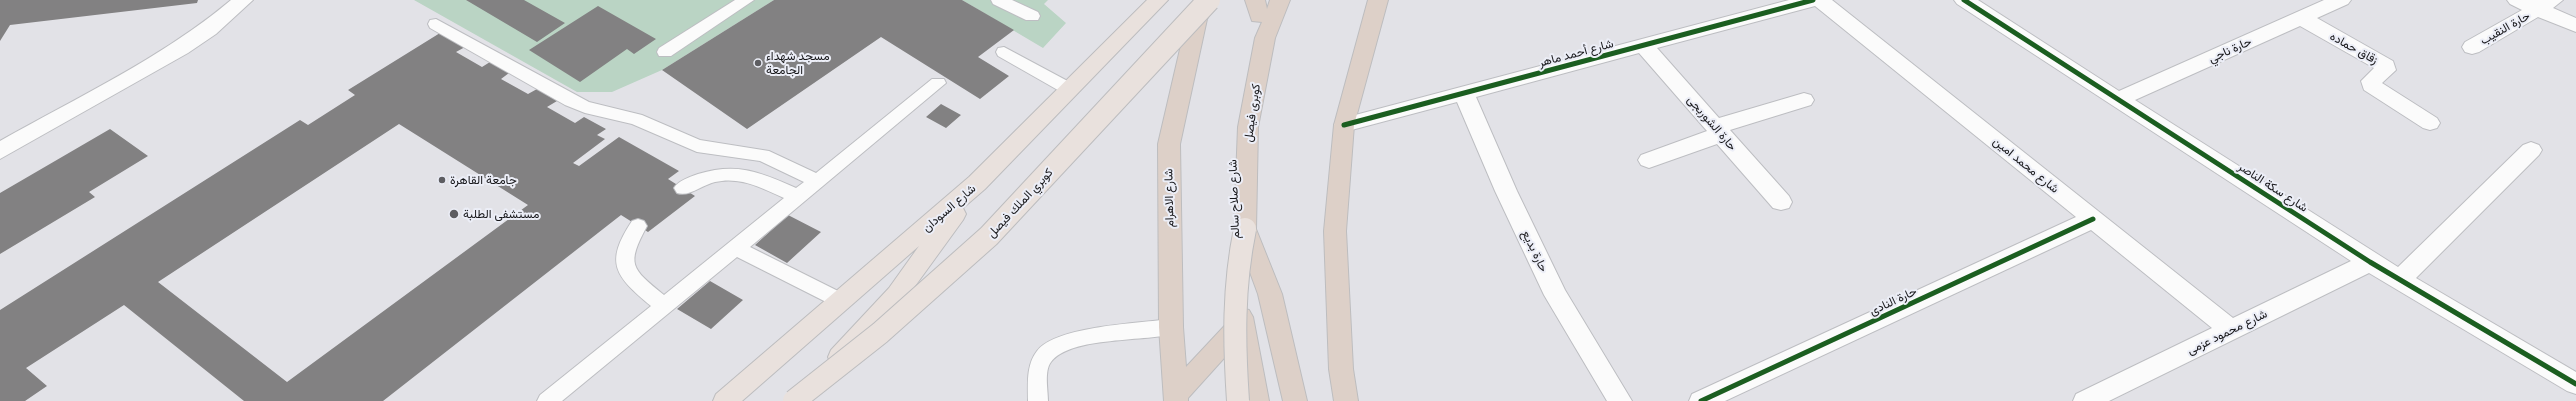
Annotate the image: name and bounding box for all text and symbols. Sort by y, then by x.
street label: حارة النقيب [2478,8,2532,48]
street label: زقاق حماده [2327,29,2381,67]
street label: حارة ناجي [2206,34,2254,66]
street label: شارع أحمد ماهر [1537,36,1615,70]
place label: مسجد شهداء الجامعة [766,49,830,77]
marker: مسجد شهداء الجامعة [753,58,763,68]
street label: كوبرى فيصل [1241,83,1263,143]
street label: حارة الشوربجى [1684,93,1740,153]
street label: شارع محمد امين [1990,134,2062,196]
street label: شارع صلاح سالم [1225,159,1243,239]
street label: شارع سكة الناصر [2235,159,2311,215]
street label: كوبري الملك فيصل [984,165,1056,241]
street label: شارع الاهرام [1161,168,1177,228]
place label: جامعة القاهرة [450,173,517,187]
marker: جامعة القاهرة [437,175,447,185]
street label: شارع السودان [920,181,978,235]
place label: مستشفى الطلبة [463,207,539,221]
marker: مستشفى الطلبة [448,208,460,220]
street label: حارة بديع [1519,228,1551,274]
street label: حارة النادى [1867,284,1919,318]
street label: شارع محمود عزمى [2185,306,2269,358]

